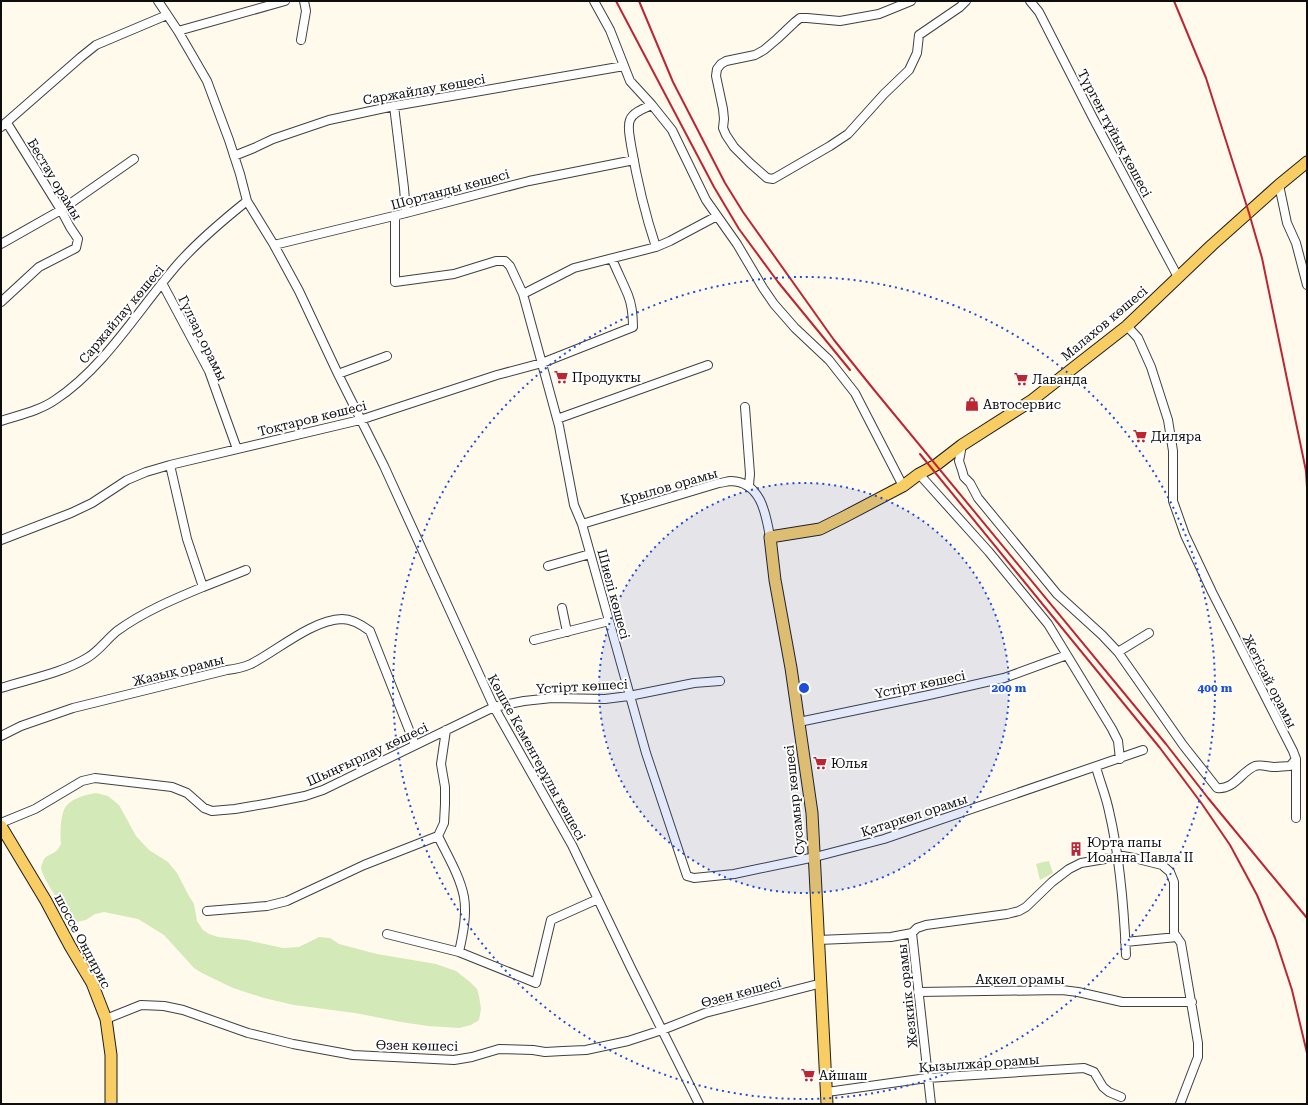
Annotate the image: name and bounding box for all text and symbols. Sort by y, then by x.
street label: Түрген тұйық көшесі [1075,67,1155,200]
street label: Саржайлау көшесі [362,71,486,108]
street label: Бестау орамы [24,136,85,223]
street label: Шортанды көшесі [389,166,511,213]
street label: Саржайлау көшесі [76,262,167,367]
street label: Малахов көшесі [1058,283,1150,364]
street label: Гүлзар орамы [175,293,230,384]
supermarket icon: Продукты [553,369,569,385]
place label: Продукты [572,370,641,385]
supermarket icon: Лаванда [1013,371,1029,387]
place label: Лаванда [1032,372,1087,387]
shop icon: Автосервис [964,396,980,412]
place label: Автосервис [983,397,1061,412]
street label: Тоқтаров көшесі [256,398,368,439]
supermarket icon: Диляра [1132,428,1148,444]
place label: Диляра [1151,429,1201,444]
street label: Крылов орамы [619,465,720,508]
street label: Шиелі көшесі [594,547,633,641]
street label: Жетісай орамы [1240,632,1300,731]
street label: Жазық орамы [131,652,226,689]
street label: Үстірт көшесі [874,668,967,701]
street label: Көшке Кеменгерұлы көшесі [485,672,589,843]
street label: Үстірт көшесі [536,677,628,696]
centre of rings [797,681,811,695]
text: 200 m [992,681,1027,695]
text: 400 m [1198,681,1233,695]
street label: Шыңғырлау көшесі [304,720,430,789]
street label: Сусамыр көшесі [781,744,808,856]
supermarket icon: Юлья [812,755,828,771]
place label: Юлья [831,756,868,771]
street label: Қатаркөл орамы [859,791,970,840]
place label: Юрта папы Иоанна Павла II [1087,835,1194,865]
building icon: Юрта папы Иоанна Павла II [1068,841,1084,857]
street label: шоссе Ондирис [51,891,114,991]
street label: Жезкиік орамы [895,943,920,1049]
street label: Ақкөл орамы [975,972,1065,987]
street label: Өзен көшесі [699,975,783,1010]
street label: Өзен көшесі [376,1037,458,1054]
street label: Қызылжар орамы [918,1052,1040,1075]
supermarket icon: Айшаш [800,1067,816,1083]
place label: Айшаш [819,1068,868,1083]

